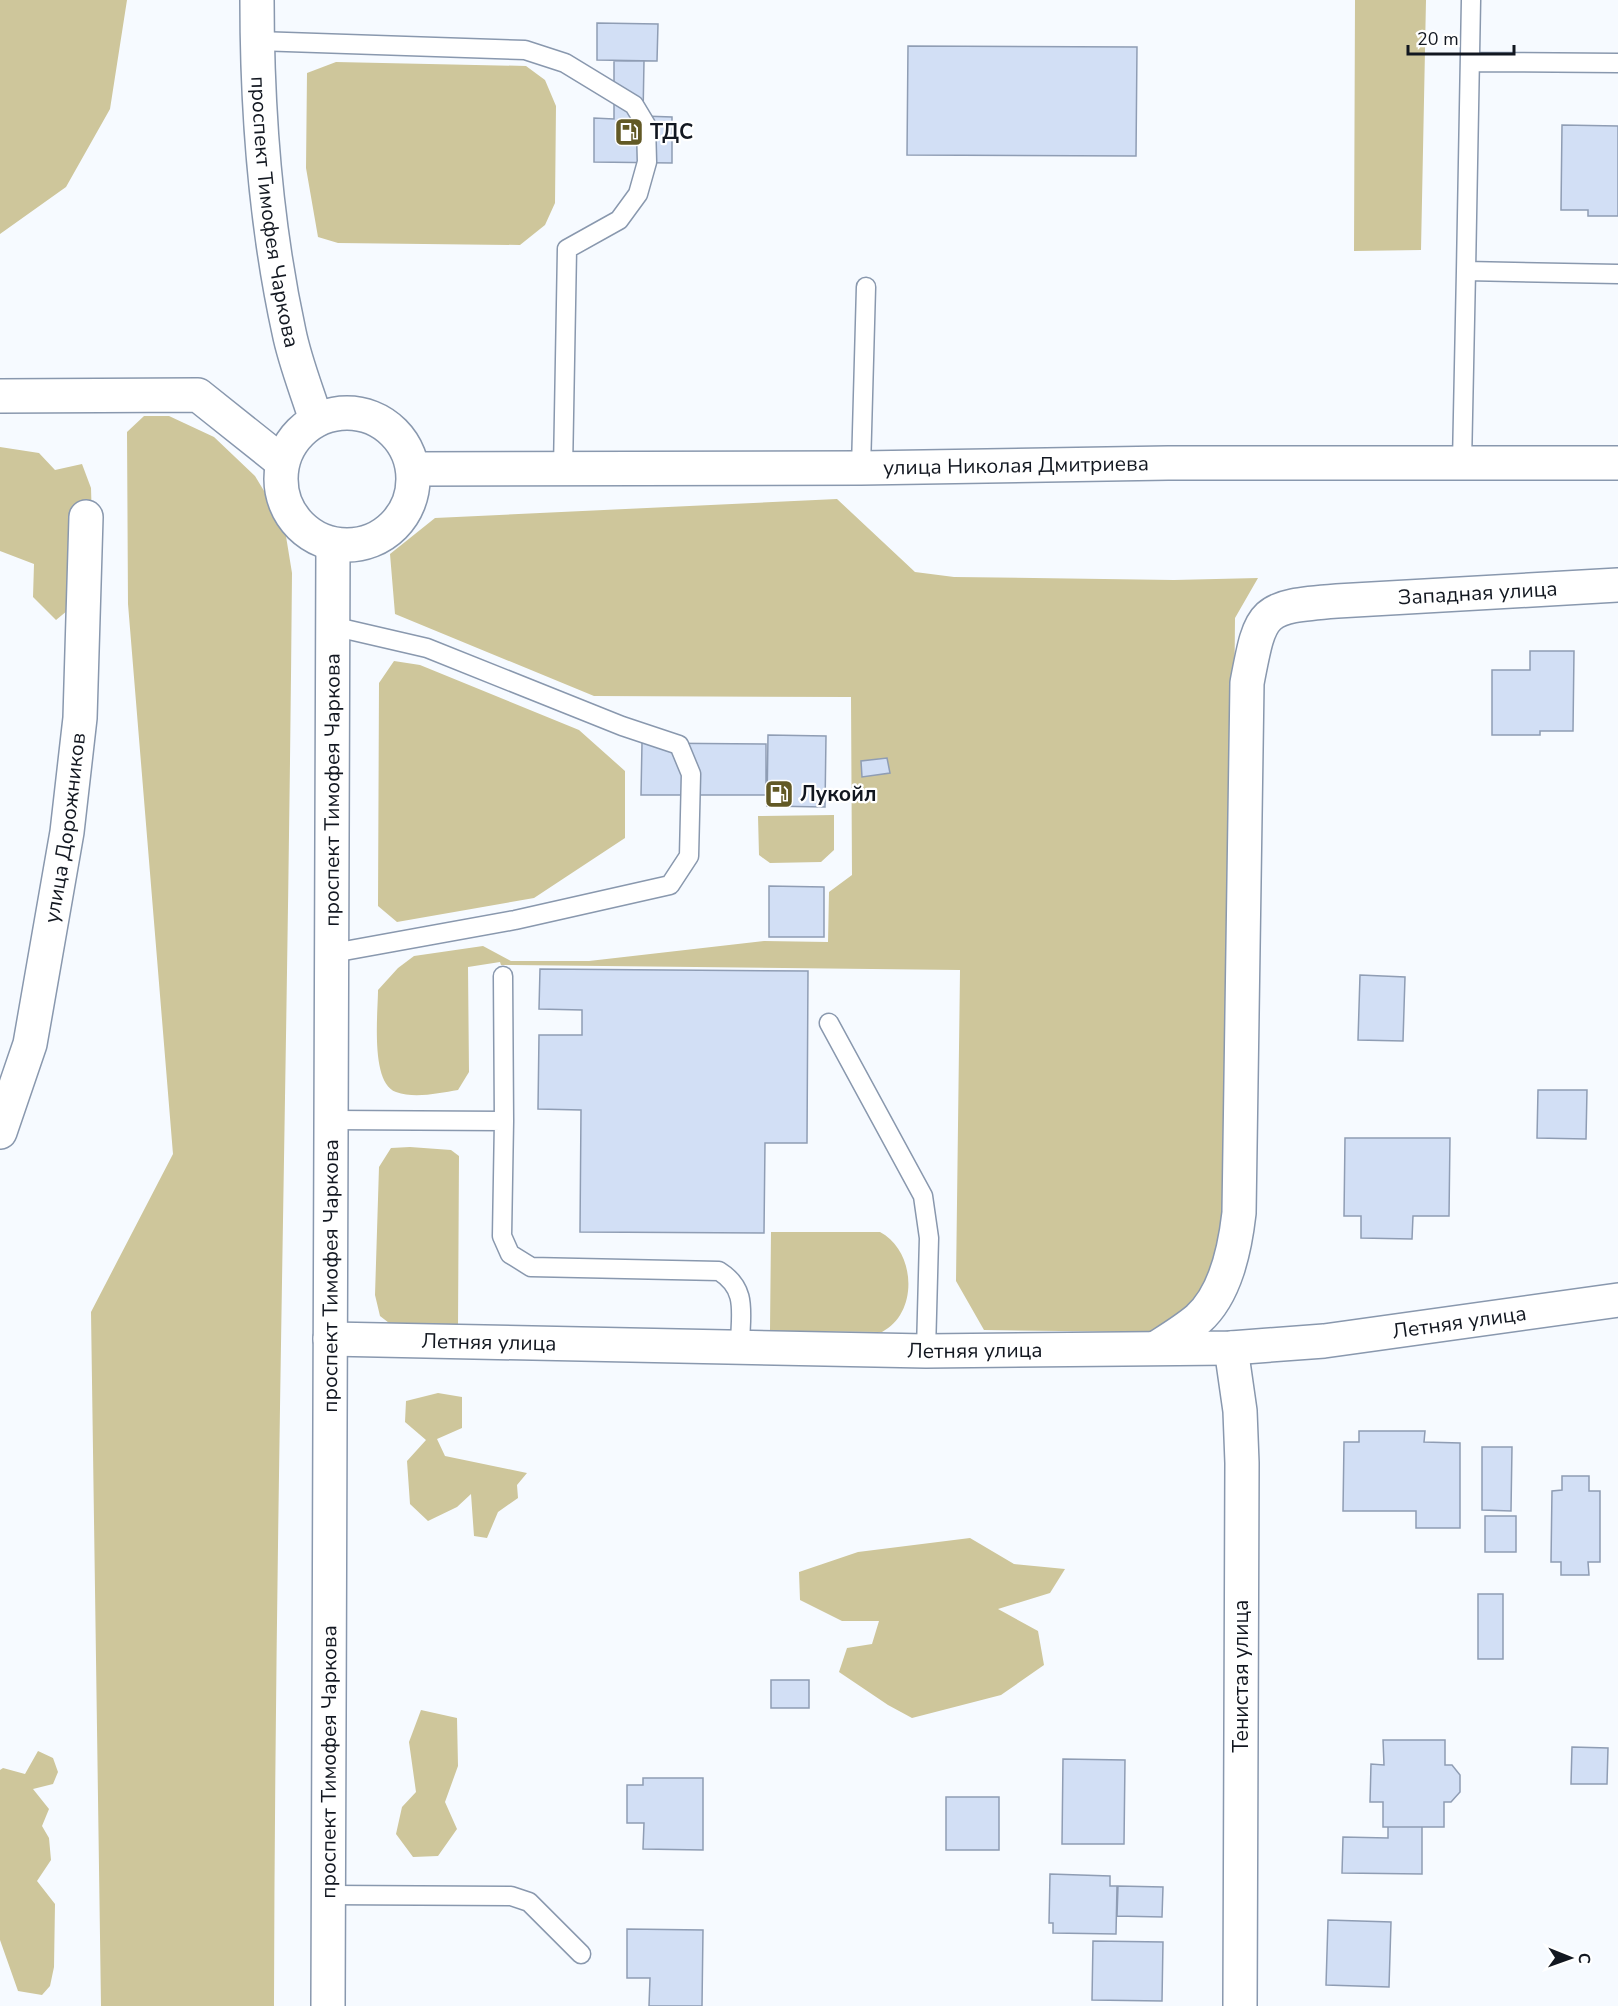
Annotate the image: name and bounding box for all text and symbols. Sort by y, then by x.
scale bar [1408,18,1514,56]
text: 20 m [1417,27,1459,51]
street label: проспект Тимофея Чаркова [244,76,306,351]
fuel station icon: ТДС [613,116,645,148]
place label: ТДС [650,118,693,146]
street label: улица Николая Дмитриева [883,449,1149,482]
street label: Западная улица [1397,574,1558,612]
street label: проспект Тимофея Чаркова [318,653,347,927]
street label: улица Дорожников [37,731,92,925]
fuel station icon: Лукойл [763,778,795,810]
place label: Лукойл [800,780,876,808]
street label: проспект Тимофея Чаркова [316,1139,345,1413]
street label: Летняя улица [1390,1299,1528,1345]
street label: Летняя улица [421,1327,557,1358]
street label: Летняя улица [907,1336,1043,1365]
street label: Тенистая улица [1227,1600,1255,1752]
street label: проспект Тимофея Чаркова [314,1625,343,1899]
north arrow [1540,1928,1600,1988]
text: С [1573,1953,1595,1964]

